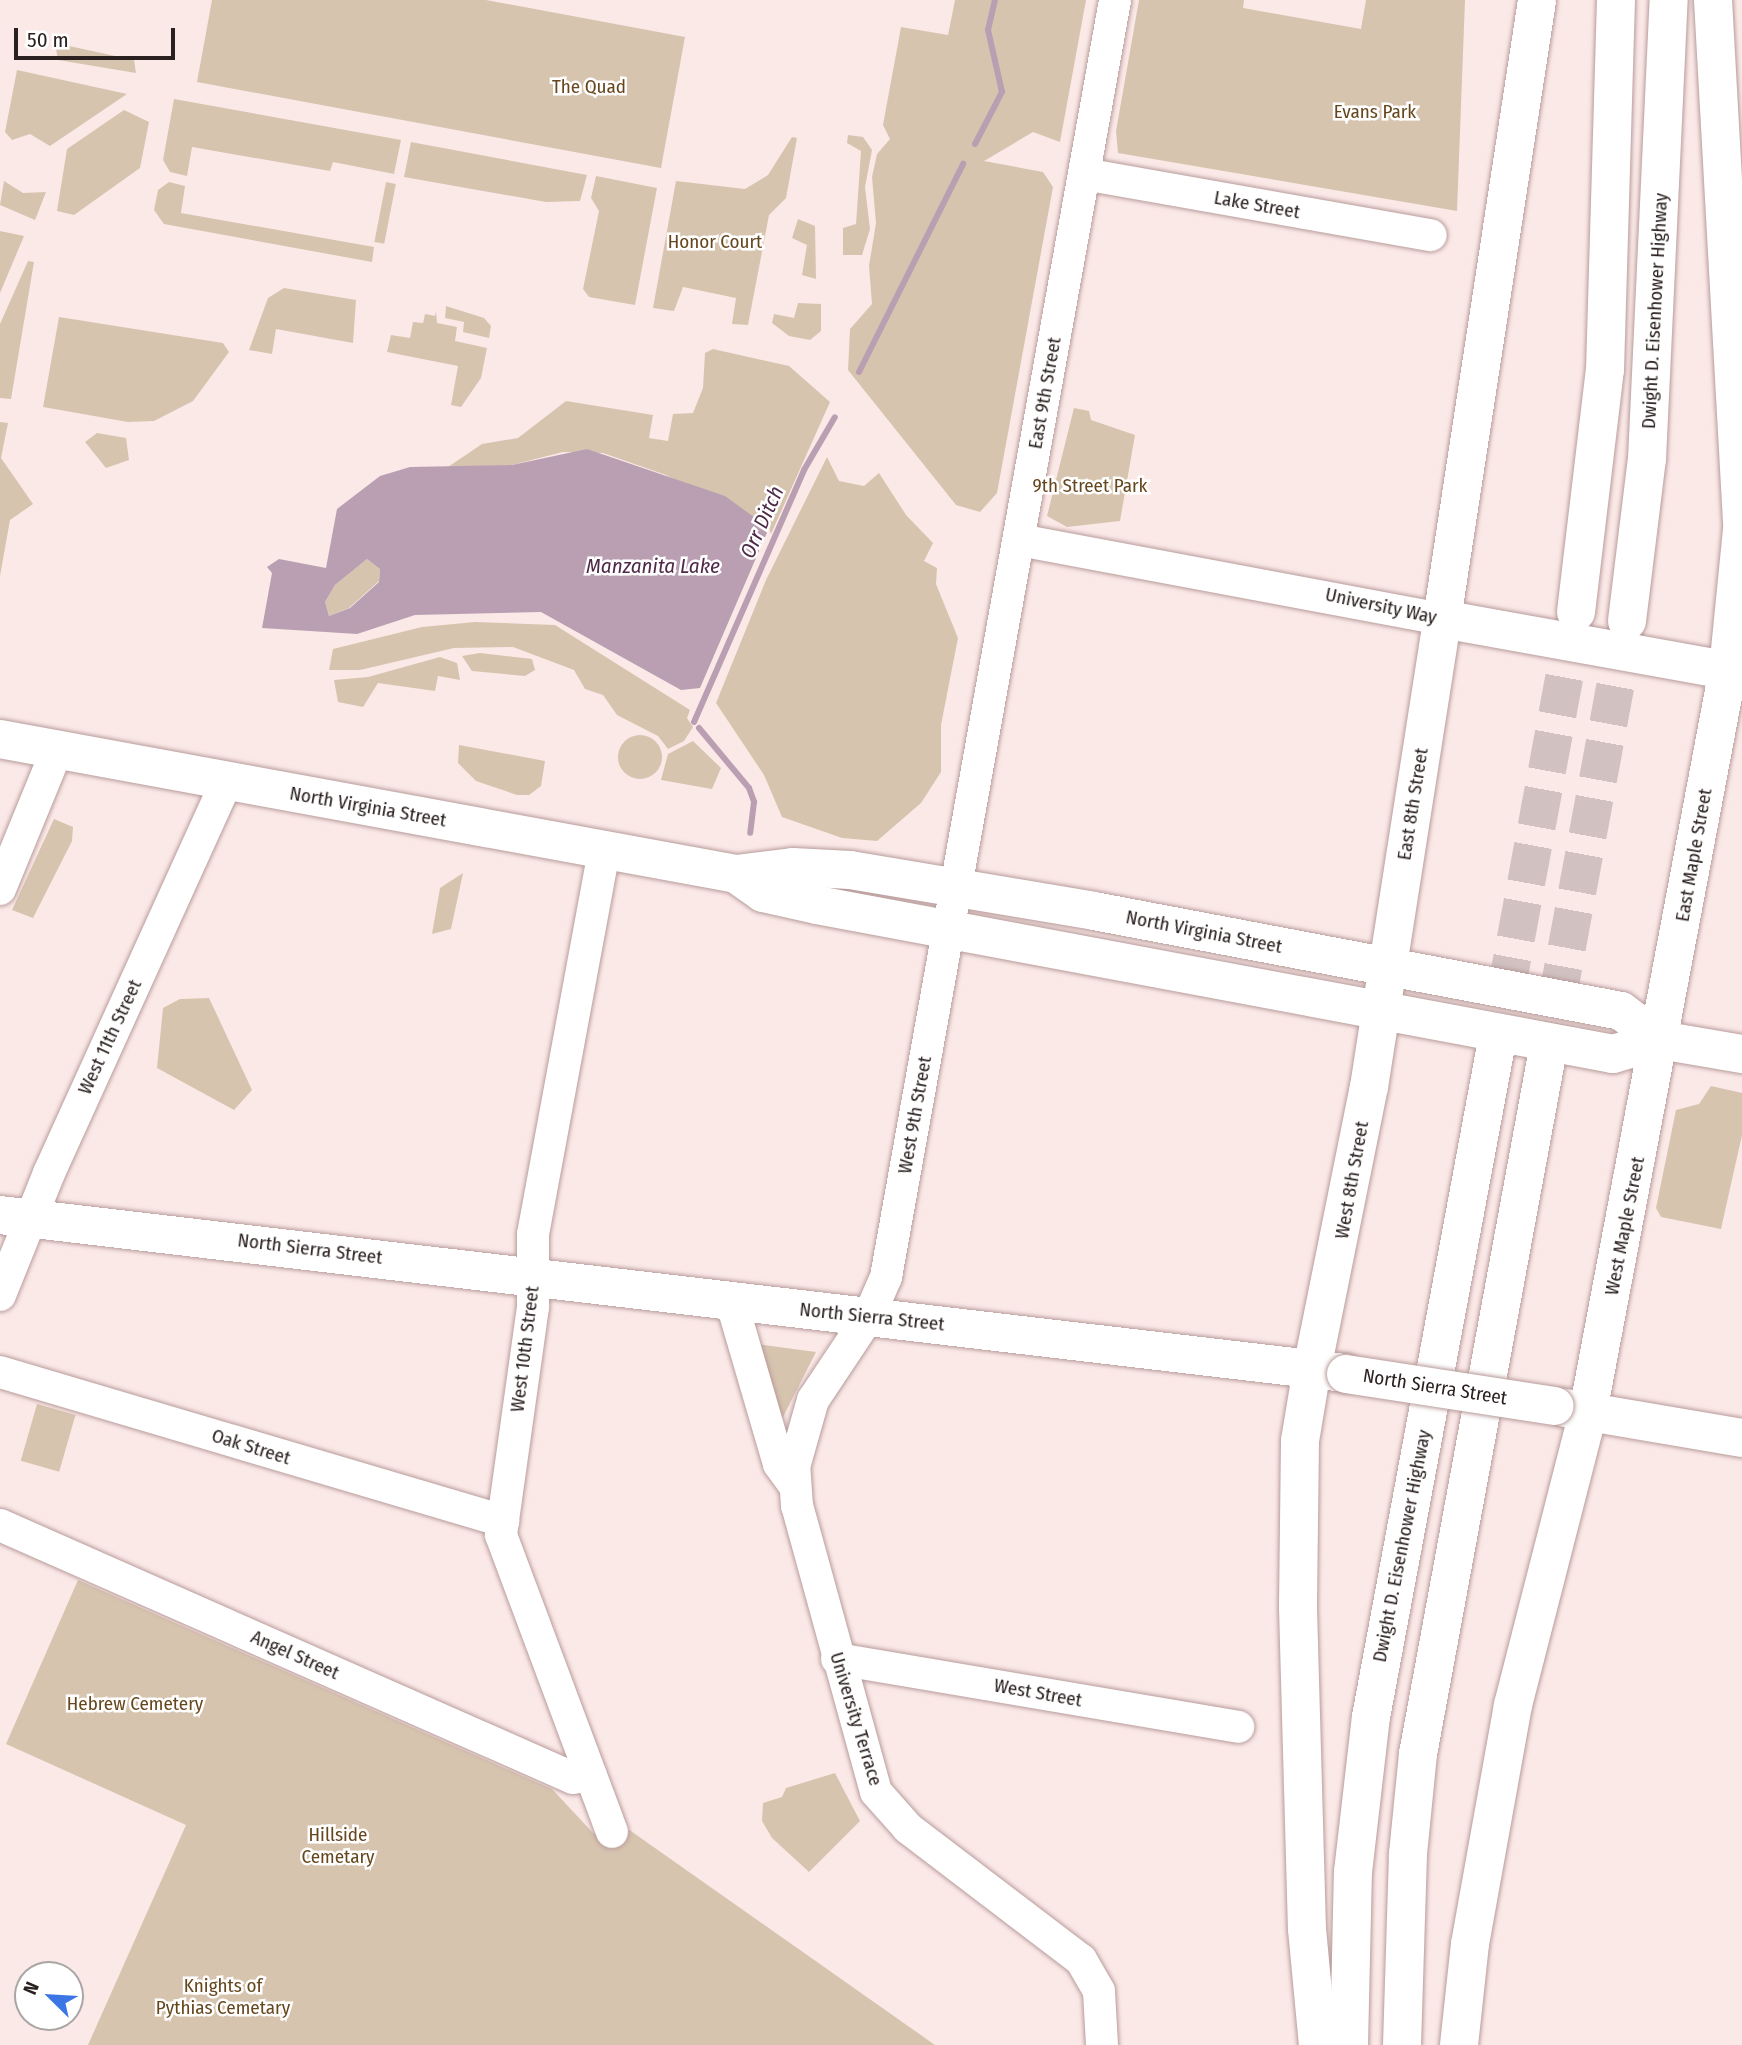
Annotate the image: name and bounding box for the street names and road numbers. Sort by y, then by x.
street label: Lake Street [1212,186,1302,224]
street label: Dwight D. Eisenhower Highway [1637,192,1673,430]
street label: East 9th Street [1024,335,1066,451]
street label: University Way [1323,583,1439,629]
street label: East 8th Street [1393,746,1433,862]
street label: North Virginia Street [288,782,448,832]
street label: East Maple Street [1671,787,1717,923]
street label: North Virginia Street [1124,906,1284,958]
street label: West 11th Street [73,976,147,1098]
street label: West 9th Street [893,1054,937,1176]
street label: West 8th Street [1330,1119,1374,1241]
street label: West Maple Street [1600,1155,1650,1297]
street label: North Sierra Street [236,1229,384,1269]
street label: West 10th Street [506,1285,544,1413]
street label: North Sierra Street [798,1298,946,1336]
street label: North Sierra Street [1361,1364,1509,1410]
street label: Oak Street [209,1424,293,1470]
street label: Dwight D. Eisenhower Highway [1368,1428,1436,1664]
street label: Angel Street [247,1625,343,1685]
street label: University Terrace [825,1650,887,1788]
street label: West Street [992,1674,1084,1712]

